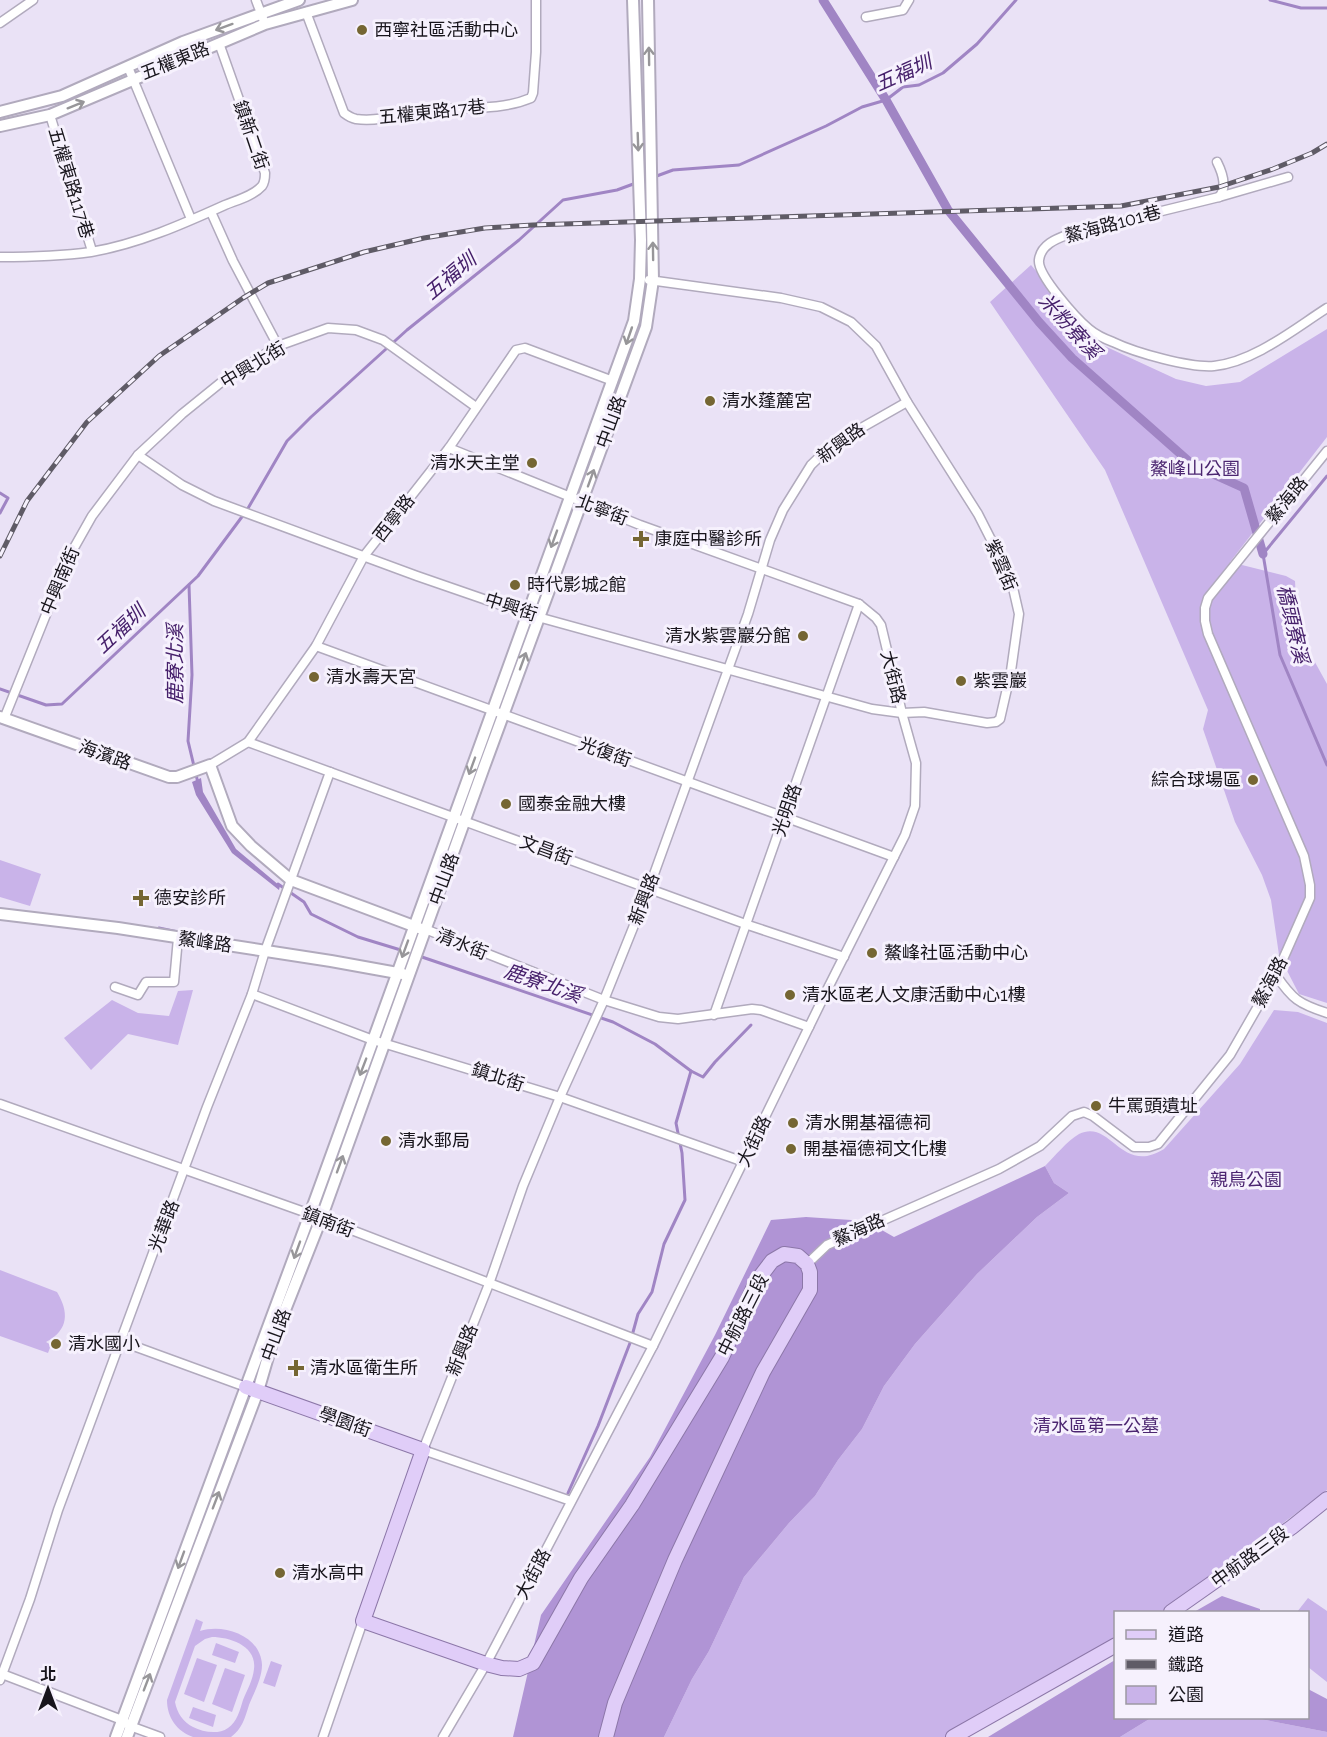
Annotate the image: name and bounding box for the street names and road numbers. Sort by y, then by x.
street label: 五權東路 [138,37,212,84]
street label: 五權東路17巷 [378,95,486,128]
street label: 鎮新二街 [230,97,273,172]
street label: 五權東路117巷 [45,125,98,241]
street label: 鰲海路101巷 [1063,201,1163,246]
street label: 中興北街 [216,337,289,392]
street label: 中山路 [591,393,630,451]
street label: 新興路 [813,418,869,467]
street label: 鰲海路 [1261,472,1312,527]
street label: 西寧路 [369,490,419,545]
street label: 北寧街 [573,490,631,529]
street label: 紫雲街 [981,536,1022,594]
street label: 中興南街 [36,544,83,618]
street label: 中興街 [482,588,540,625]
street label: 大街路 [877,648,910,706]
street label: 光復街 [576,732,634,771]
street label: 海濱路 [76,735,134,774]
street label: 光明路 [768,781,805,839]
street label: 文昌街 [517,830,575,869]
street label: 中山路 [424,850,463,908]
street label: 新興路 [624,870,663,928]
street label: 清水街 [433,924,491,963]
street label: 鰲峰路 [177,927,233,956]
street label: 鰲海路 [1248,953,1291,1011]
street label: 鎮北街 [469,1058,527,1095]
street label: 大街路 [732,1112,775,1170]
street label: 光華路 [144,1197,183,1255]
street label: 鎮南街 [299,1202,357,1241]
street label: 鰲海路 [830,1209,888,1250]
street label: 中航路三段 [713,1270,772,1360]
street label: 中山路 [256,1306,295,1364]
street label: 新興路 [442,1321,481,1379]
street label: 學園街 [316,1402,374,1441]
street label: 中航路三段 [1207,1522,1292,1592]
street label: 大街路 [511,1545,555,1603]

